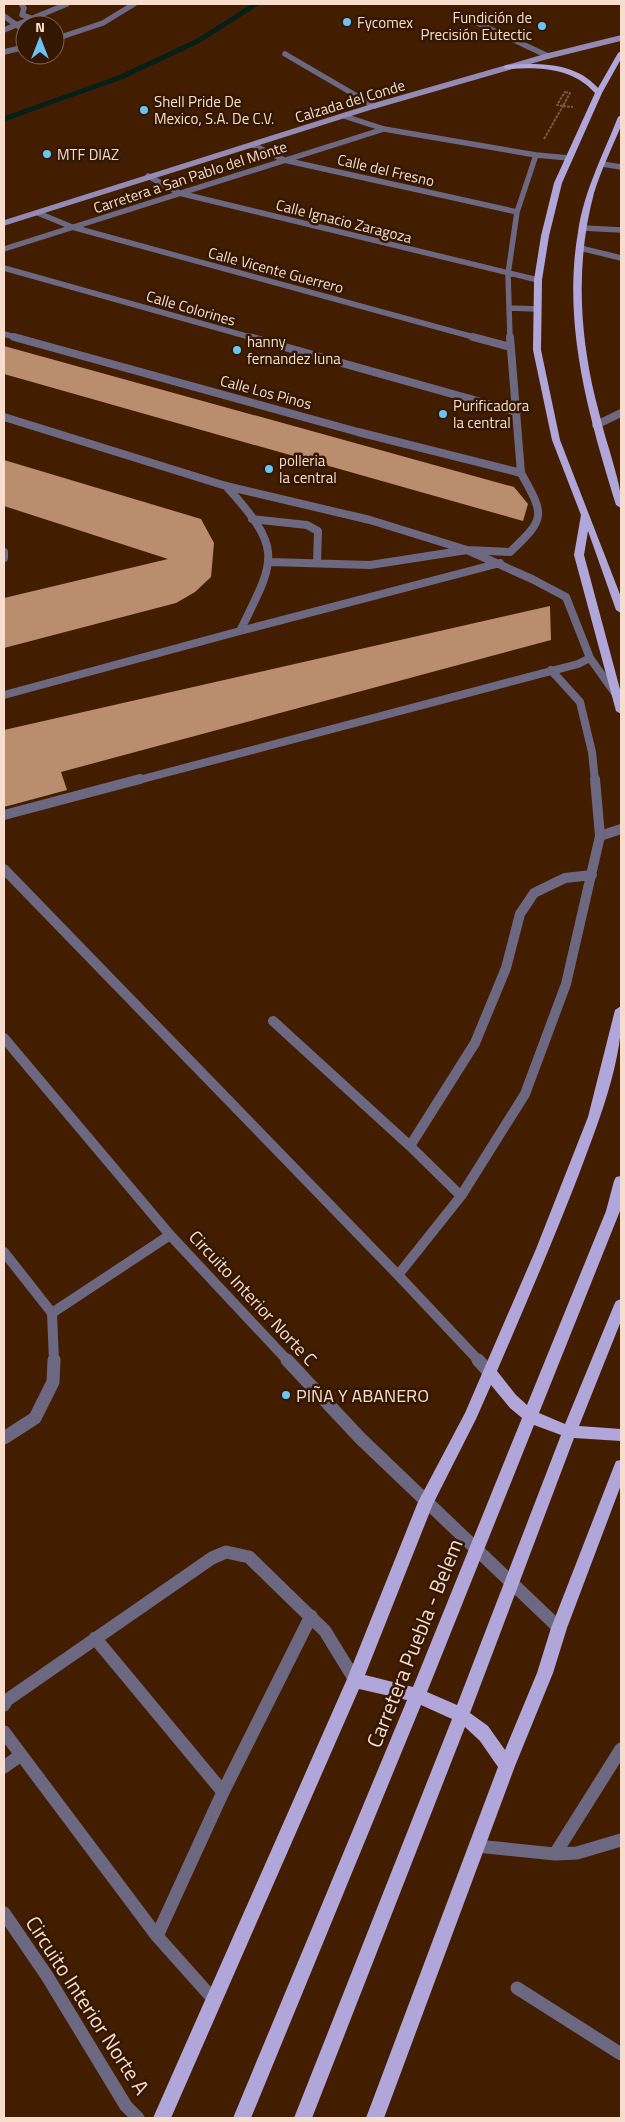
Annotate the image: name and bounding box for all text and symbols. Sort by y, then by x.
place label: Fundición de Precisión Eutectic [421,6,532,46]
place label: Fycomex [357,11,413,34]
north arrow [15,15,65,65]
text: N [35,16,45,37]
marker: Fycomex [341,16,353,28]
marker: Fundición de Precisión Eutectic [536,20,548,32]
street label: Calzada del Conde [292,73,408,129]
place label: Shell Pride De Mexico, S.A. De C.V. [154,90,274,130]
marker: Shell Pride De Mexico, S.A. De C.V. [138,104,150,116]
street label: Carretera a San Pablo del Monte [90,135,290,219]
place label: MTF DIAZ [57,143,119,166]
marker: MTF DIAZ [41,148,53,160]
street label: Calle del Fresno [335,148,437,192]
street label: Calle Ignacio Zaragoza [274,193,415,249]
street label: Calle Vicente Guerrero [206,241,346,299]
street label: Calle Colorines [144,284,238,332]
place label: hanny fernandez luna [247,330,341,370]
marker: hanny fernandez luna [231,344,243,356]
street label: Calle Los Pinos [218,369,314,415]
place label: Purificadora la central [453,394,530,434]
marker: Purificadora la central [437,408,449,420]
place label: polleria la central [279,449,337,489]
marker: polleria la central [263,463,275,475]
street label: Circuito Interior Norte C [183,1224,323,1372]
place label: PIÑA Y ABANERO [296,1382,429,1409]
marker: PIÑA Y ABANERO [280,1389,292,1401]
street label: Carretera Puebla - Belem [357,1534,471,1752]
street label: Circuito Interior Norte A [18,1909,158,2101]

